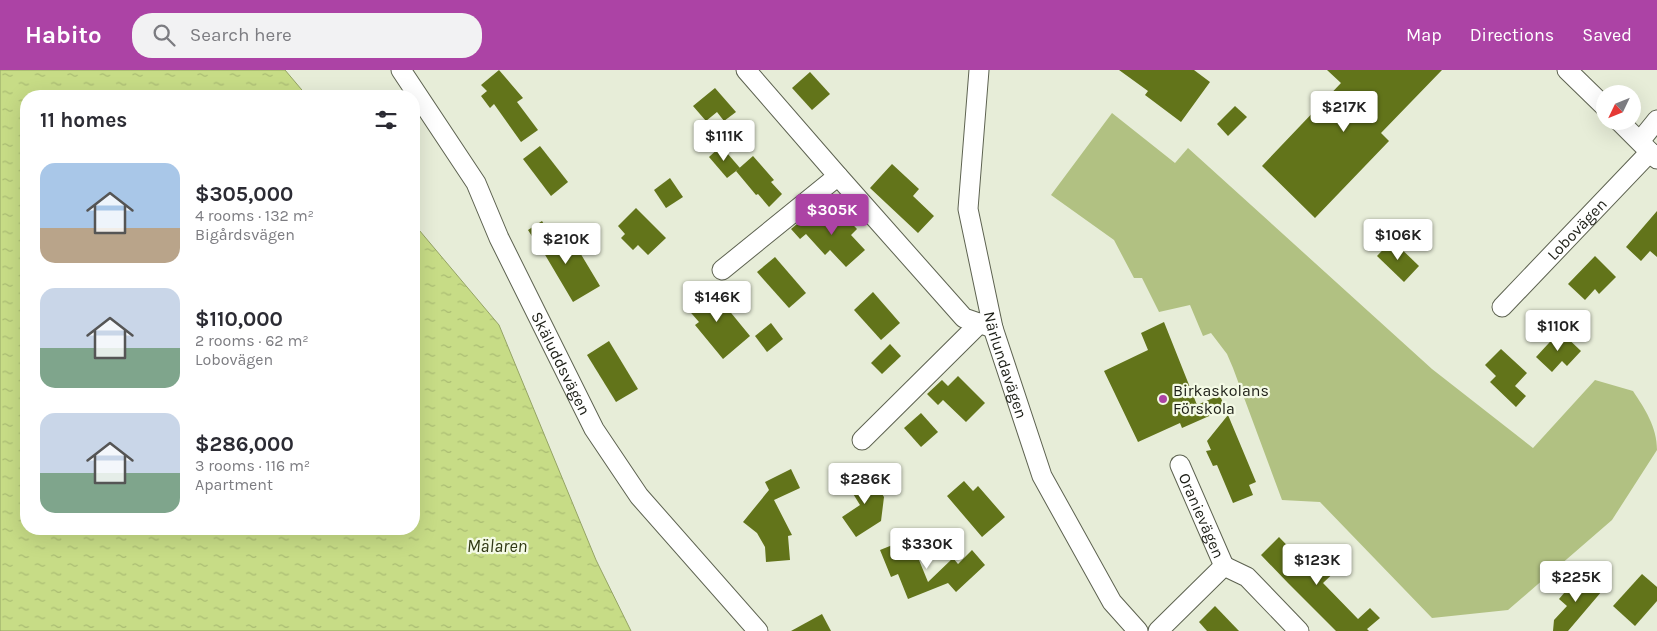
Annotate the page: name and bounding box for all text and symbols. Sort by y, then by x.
search box [132,13,482,58]
text: Habito [25,21,102,49]
icon: search [150,21,178,49]
text: Search here [190,24,292,46]
text: Map [1406,24,1442,46]
text: Directions [1470,24,1554,46]
text: Saved [1582,24,1632,46]
north arrow [1596,85,1641,130]
map controls [1596,85,1641,130]
pin: $217K [1309,90,1379,133]
text: $217K [1322,97,1366,116]
icon: filters [372,106,400,134]
text: 11 homes [40,108,127,132]
pin: $111K [689,119,759,162]
text: $111K [705,126,743,145]
text: $305,000 [195,182,293,206]
icon: home [80,183,140,243]
pin: $305K [797,194,867,236]
street label: Lobovägen [1543,194,1611,264]
text: $305K [807,200,857,219]
text: 4 rooms · 132 m² [195,206,314,225]
pin: $106K [1363,218,1433,261]
pin: $210K [531,222,601,265]
text: Bigårdsvägen [195,225,295,244]
text: $106K [1374,225,1422,244]
text: $210K [543,229,590,248]
pin: $146K [682,280,752,323]
text: $146K [694,287,740,306]
text: $110,000 [195,307,283,331]
icon: home [80,308,140,368]
street label: Skäluddsvägen [527,309,594,418]
street label: Närlundavägen [980,310,1031,421]
pin: $110K [1523,310,1593,352]
text: $110K [1536,316,1580,335]
text: 2 rooms · 62 m² [195,331,309,350]
text: Lobovägen [195,350,273,369]
place label: Birkaskolans Förskola [1173,381,1269,418]
marker: Birkaskolans Förskola [1157,393,1169,405]
text: $286,000 [195,432,294,456]
icon: home [80,433,140,493]
text: 3 rooms · 116 m² [195,456,310,475]
pin: $286K [830,462,900,505]
text: $286K [839,469,891,488]
street label: Oranievägen [1175,470,1228,561]
text: Apartment [195,475,273,494]
pin: $330K [892,528,962,570]
text: $330K [901,534,953,553]
water label: Mälaren [467,535,527,557]
pin: $123K [1282,544,1352,586]
text: $123K [1294,550,1340,569]
pin: $225K [1541,560,1611,603]
text: $225K [1551,567,1601,586]

